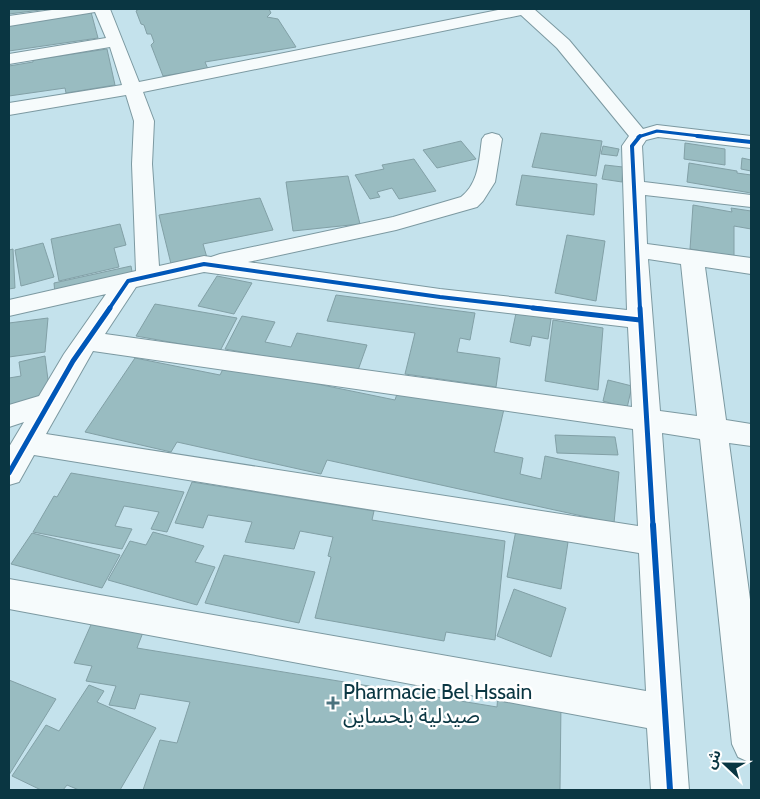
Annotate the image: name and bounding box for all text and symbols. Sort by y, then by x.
place label: Pharmacie Bel Hssain صيدلية بلحساين [343,679,532,728]
marker: Pharmacie Bel Hssain صيدلية بلحساين [327,697,339,709]
north arrow [700,739,750,789]
text: ش [701,747,725,771]

